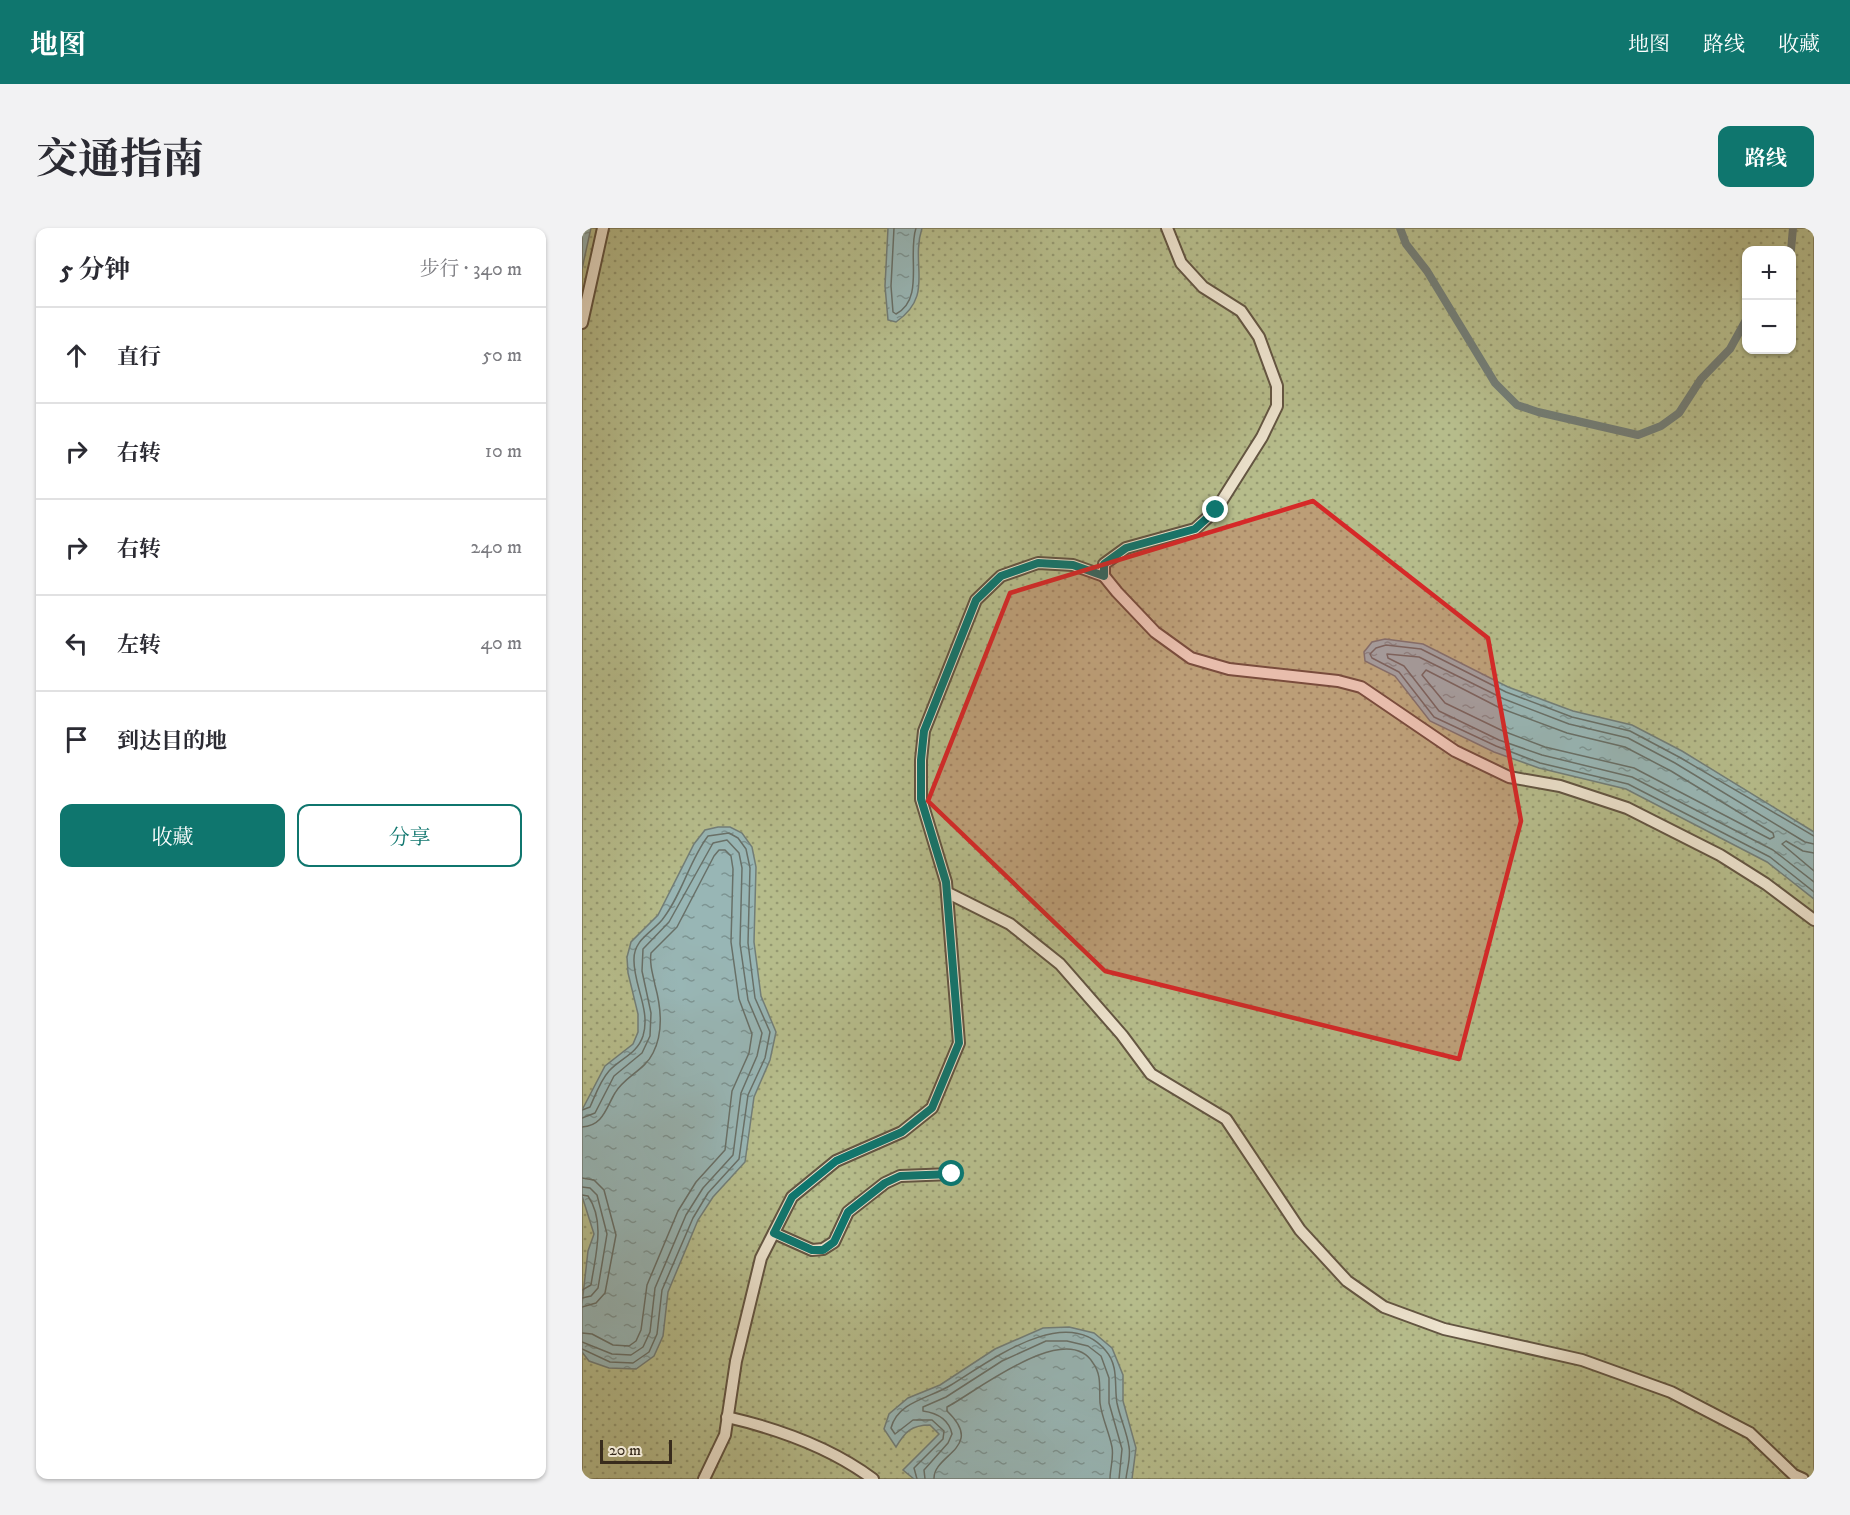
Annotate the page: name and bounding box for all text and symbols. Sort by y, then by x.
text: 地图 [30,28,86,63]
text: 地图 [1628,32,1670,58]
text: 路线 [1703,32,1745,58]
text: 收藏 [1778,32,1820,58]
button: 路线 [1718,126,1814,187]
text: 交通指南 [36,135,204,187]
map controls [1742,246,1796,354]
button: + [1742,246,1796,300]
text: 5 分钟 [60,254,131,287]
text: 步行 · 340 m [420,257,522,282]
button: − [1742,300,1796,354]
icon: ahead [60,339,93,372]
text: 50 m [482,343,522,368]
text: 直行 [117,344,161,371]
icon: right [60,435,93,468]
text: 10 m [485,439,522,464]
text: 右转 [117,440,161,467]
route end [1202,496,1228,522]
icon: right [60,531,93,564]
text: 240 m [471,535,522,560]
text: 右转 [117,536,161,563]
icon: left [60,627,93,660]
text: 40 m [480,631,522,656]
text: 左转 [117,632,161,659]
icon: arrive [60,723,93,756]
text: 到达目的地 [117,728,227,755]
button: 收藏 [60,804,285,867]
button: 分享 [297,804,522,867]
route start [938,1160,964,1186]
scale bar [600,1437,672,1464]
text: 20 m [609,1440,641,1460]

